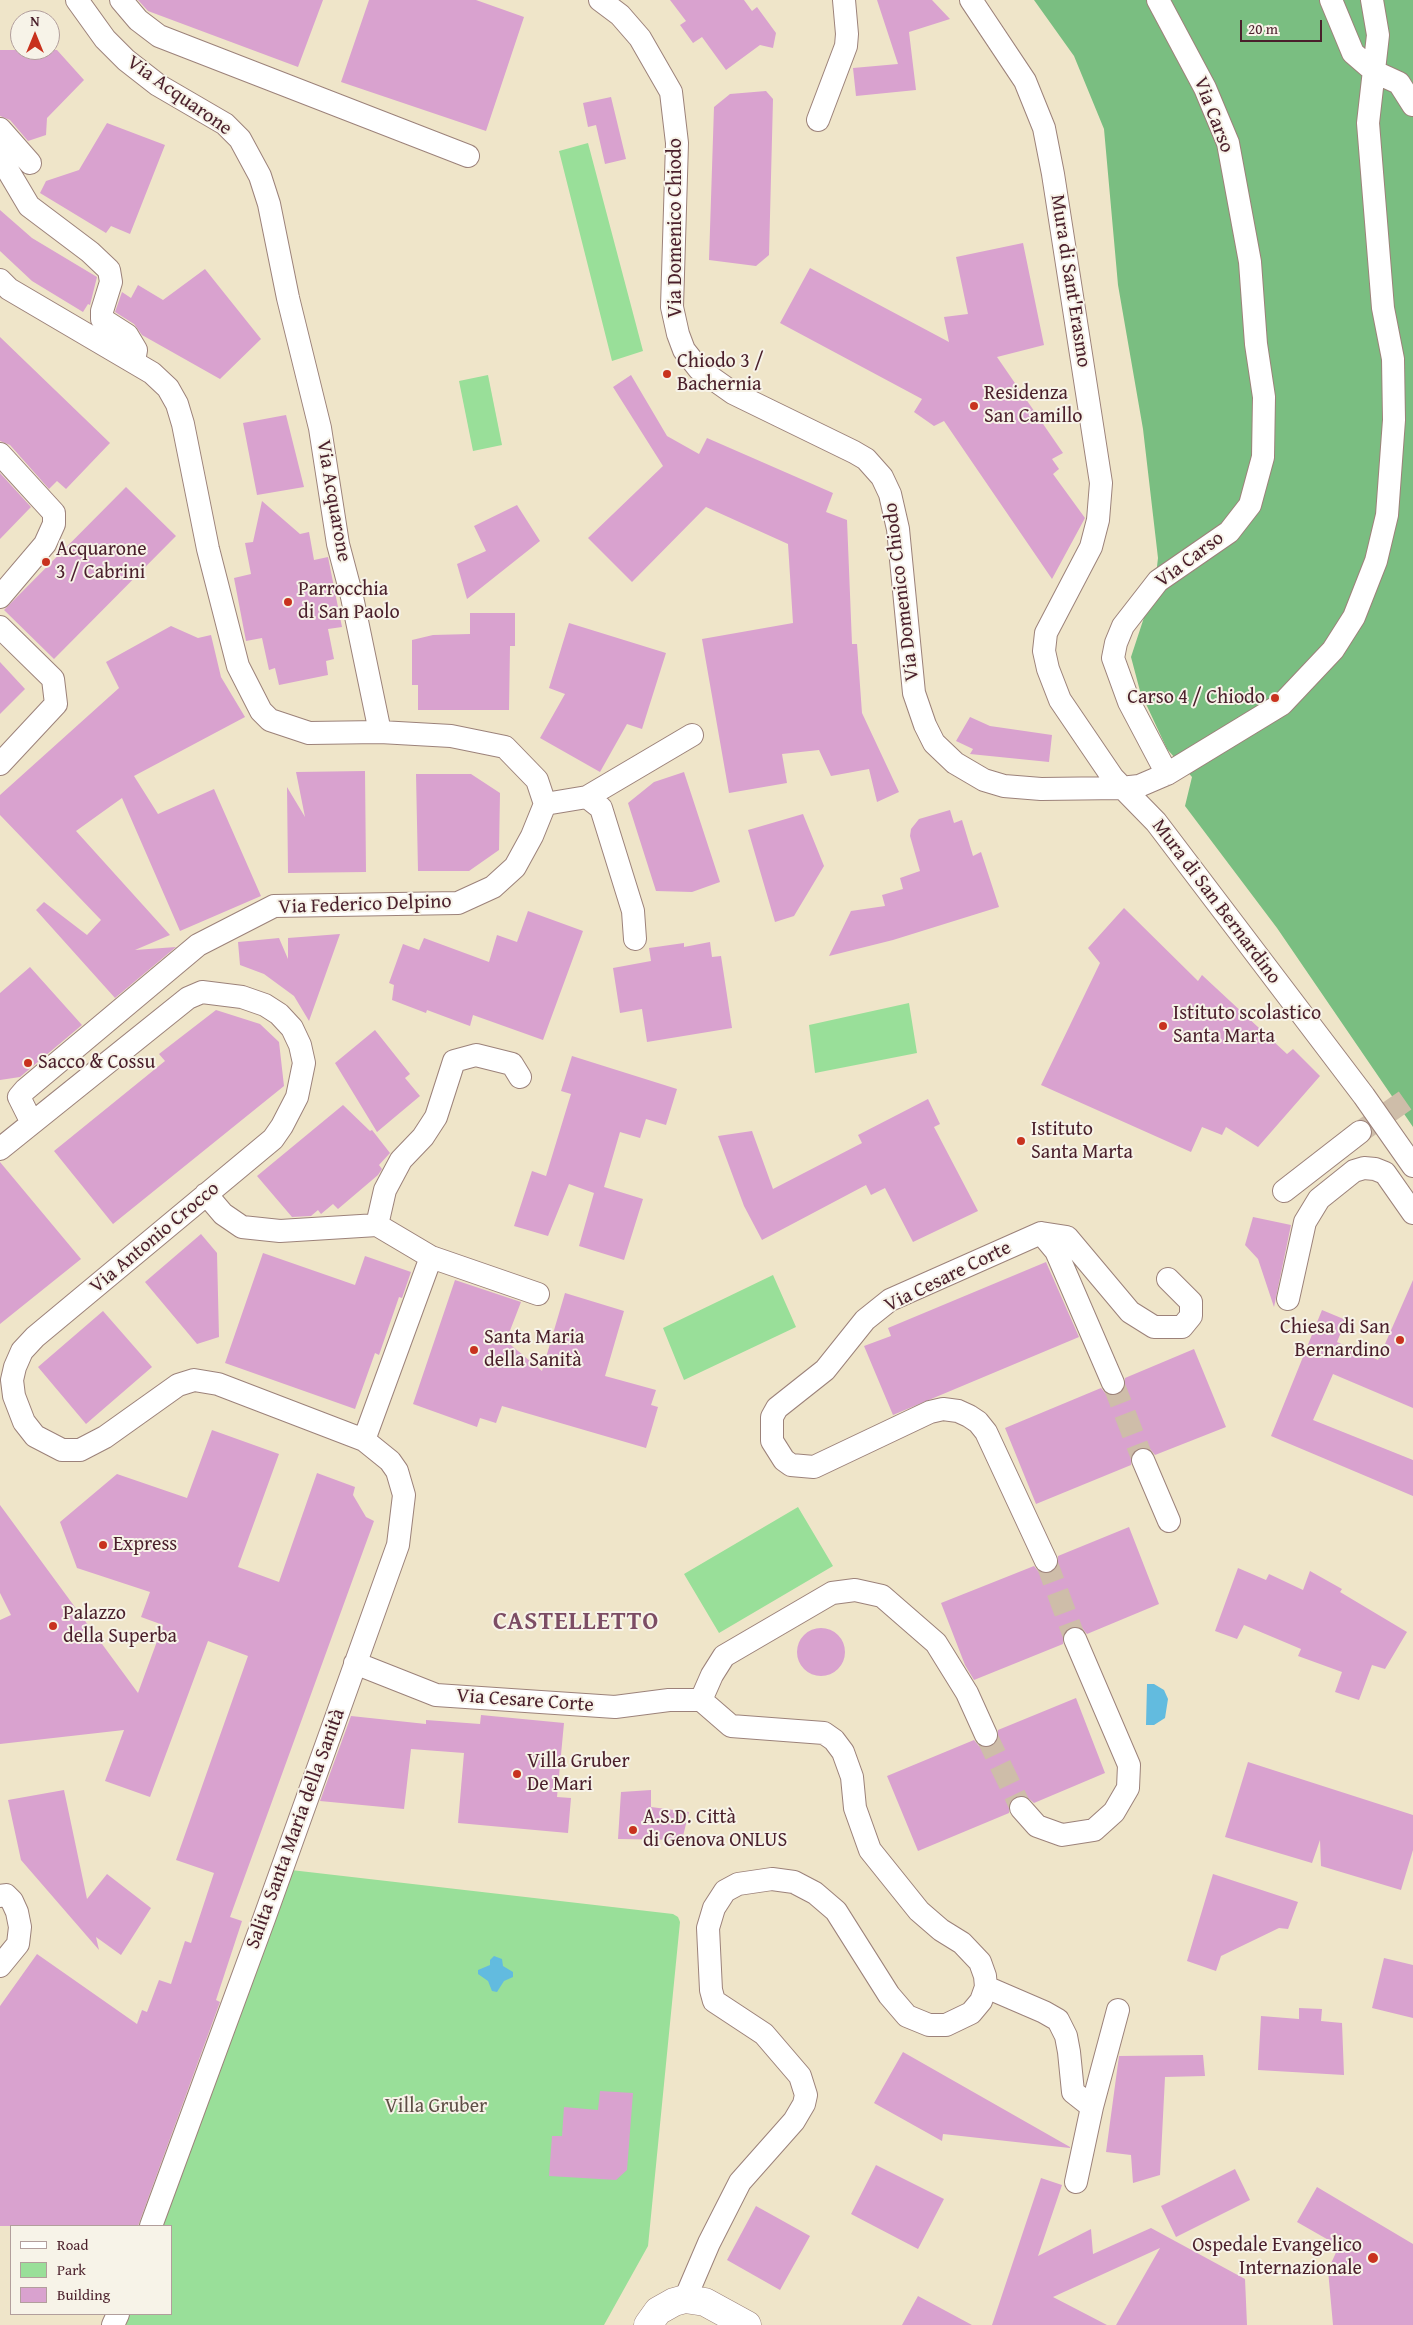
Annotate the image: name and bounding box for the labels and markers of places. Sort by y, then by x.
place label: Chiodo 3 / Bachernia [677,350,764,397]
marker: Chiodo 3 / Bachernia [661,368,673,380]
place label: Residenza San Camillo [984,382,1083,429]
marker: Residenza San Camillo [968,400,980,412]
place label: Acquarone 3 / Cabrini [56,538,147,585]
marker: Acquarone 3 / Cabrini [40,556,52,568]
place label: Parrocchia di San Paolo [298,578,400,625]
marker: Parrocchia di San Paolo [282,596,294,608]
place label: Carso 4 / Chiodo [1127,686,1265,710]
marker: Carso 4 / Chiodo [1269,692,1281,704]
place label: Istituto scolastico Santa Marta [1173,1002,1321,1049]
marker: Istituto scolastico Santa Marta [1157,1020,1169,1032]
place label: Sacco & Cossu [38,1051,155,1075]
marker: Sacco & Cossu [22,1057,34,1069]
place label: Istituto Santa Marta [1031,1118,1133,1165]
marker: Istituto Santa Marta [1015,1135,1027,1147]
place label: Chiesa di San Bernardino [1280,1316,1390,1363]
place label: Santa Maria della Sanità [484,1326,585,1373]
marker: Chiesa di San Bernardino [1394,1334,1406,1346]
marker: Santa Maria della Sanità [468,1344,480,1356]
place label: Express [113,1533,177,1557]
marker: Express [97,1539,109,1551]
place label: Palazzo della Superba [63,1602,177,1649]
marker: Palazzo della Superba [47,1620,59,1632]
place label: Villa Gruber De Mari [527,1750,630,1797]
marker: Villa Gruber De Mari [511,1768,523,1780]
place label: A.S.D. Città di Genova ONLUS [643,1806,787,1853]
marker: A.S.D. Città di Genova ONLUS [627,1824,639,1836]
place label: Ospedale Evangelico Internazionale [1192,2234,1362,2281]
marker: Ospedale Evangelico Internazionale [1366,2251,1380,2265]

